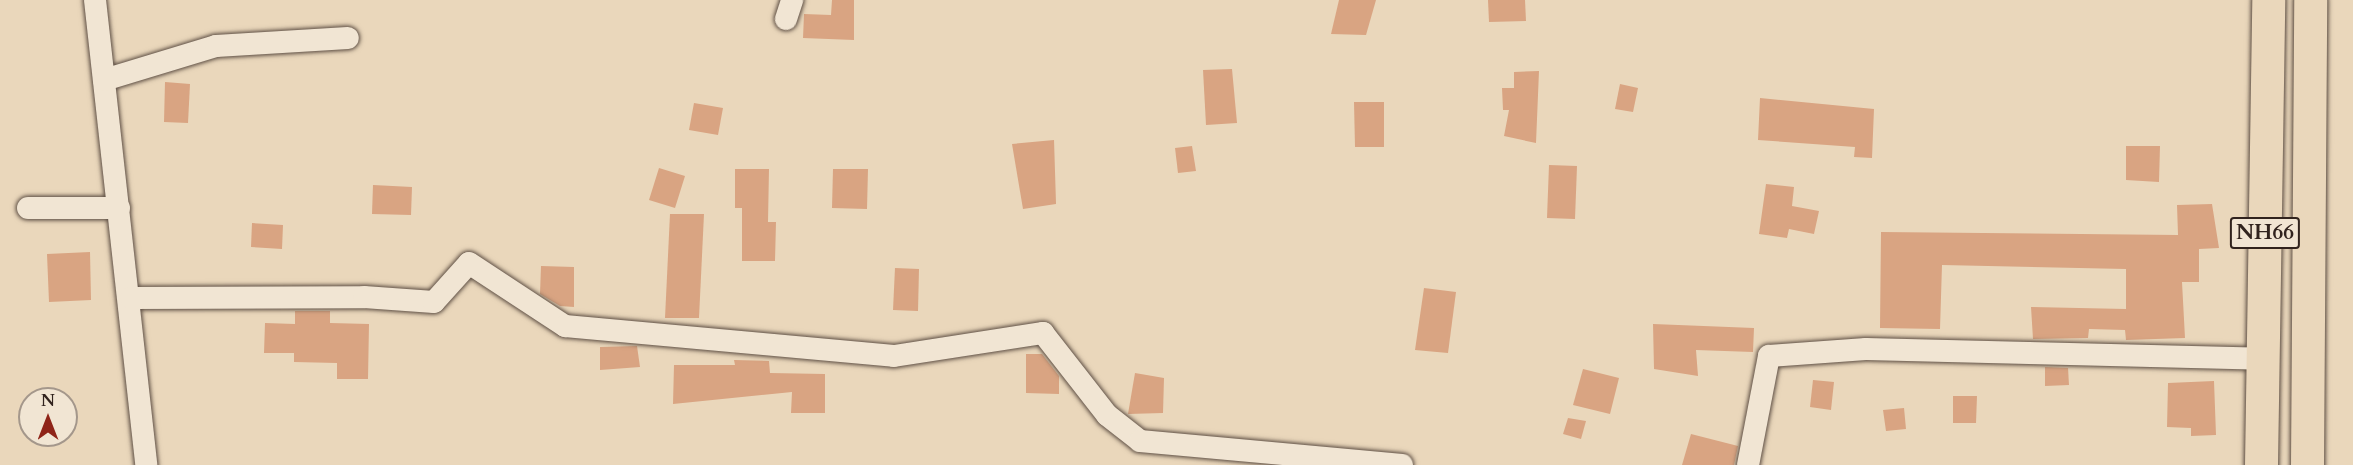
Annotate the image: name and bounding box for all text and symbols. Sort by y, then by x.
road number: NH66 [2229,215,2301,251]
north arrow [18,387,78,447]
text: N [41,390,55,412]

